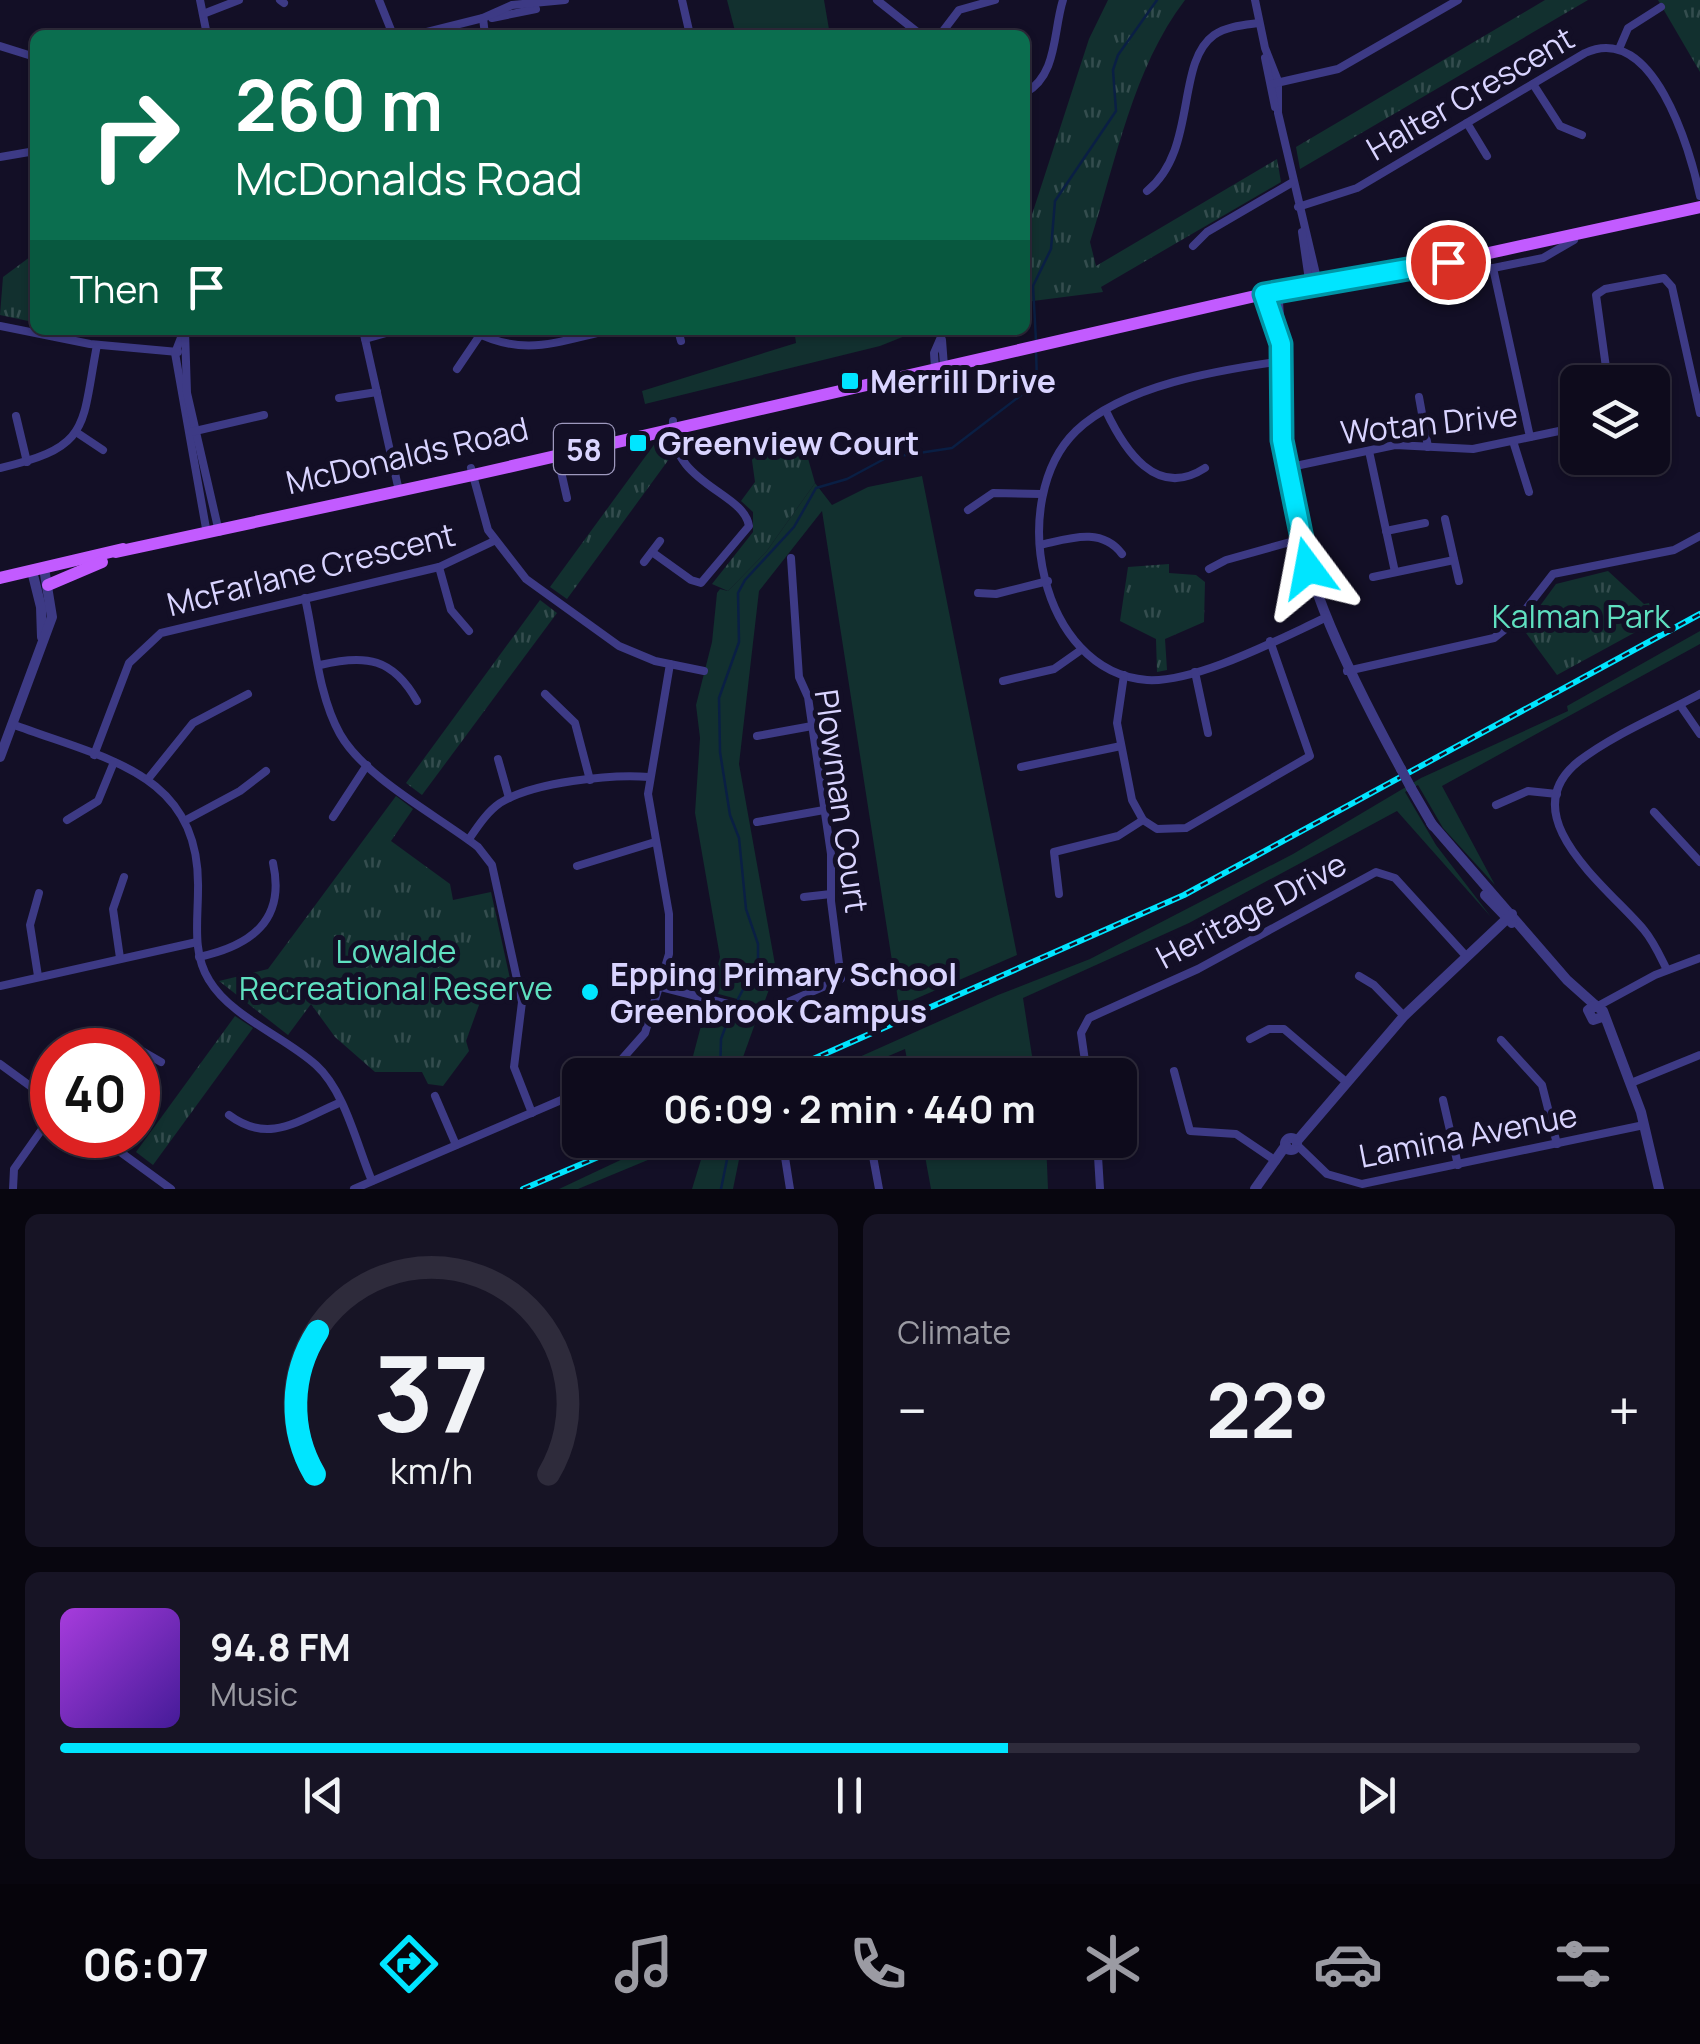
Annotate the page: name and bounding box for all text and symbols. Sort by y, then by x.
street label: Halter Crescent [1358,16,1582,170]
text: 260 m [235,56,443,152]
icon: right [70,70,200,200]
text: McDonalds Road [235,147,583,209]
pin [1406,220,1491,305]
icon: arrive [1421,235,1476,290]
icon: arrive [179,260,234,315]
text: Then [70,262,159,314]
place label: Merrill Drive [870,359,1056,403]
map controls [1560,365,1670,475]
button: layers [1560,365,1670,475]
marker: Merrill Drive [839,370,861,392]
street label: Wotan Drive [1338,392,1520,454]
street label: McDonalds Road [282,406,532,504]
place label: Greenview Court [658,421,919,465]
road number: 58 [554,424,614,474]
marker: Greenview Court [627,432,649,454]
street label: McFarlane Crescent [162,512,460,626]
position arrow [1256,516,1360,620]
park label: Kalman Park [1492,594,1671,638]
street label: Plowman Court [805,686,879,916]
street label: Heritage Drive [1148,841,1354,979]
park label: Lowalde Recreational Reserve [239,929,553,1010]
place label: Epping Primary School Greenbrook Campus [610,952,957,1033]
marker: Epping Primary School Greenbrook Campus [579,981,601,1003]
speed limit sign: 40 [30,1028,160,1158]
text: 06:09 · 2 min · 440 m [663,1082,1036,1134]
street label: Lamina Avenue [1355,1092,1581,1178]
text: Climate [898,1310,1011,1354]
text: 37 [373,1321,489,1463]
text: 22° [1206,1358,1329,1461]
text: − [898,1372,927,1448]
text: + [1608,1372,1640,1448]
text: km/h [390,1446,473,1495]
text: 94.8 FM [210,1620,351,1672]
text: Music [210,1672,298,1716]
icon: previous [296,1768,351,1823]
icon: pause [822,1768,877,1823]
icon: next [1349,1768,1404,1823]
icon: directions [374,1929,444,1999]
icon: music [609,1929,679,1999]
icon: phone [843,1929,913,1999]
icon: climate [1078,1929,1148,1999]
icon: car [1313,1929,1383,1999]
icon: filters [1548,1929,1618,1999]
text: 06:07 [82,1933,209,1995]

